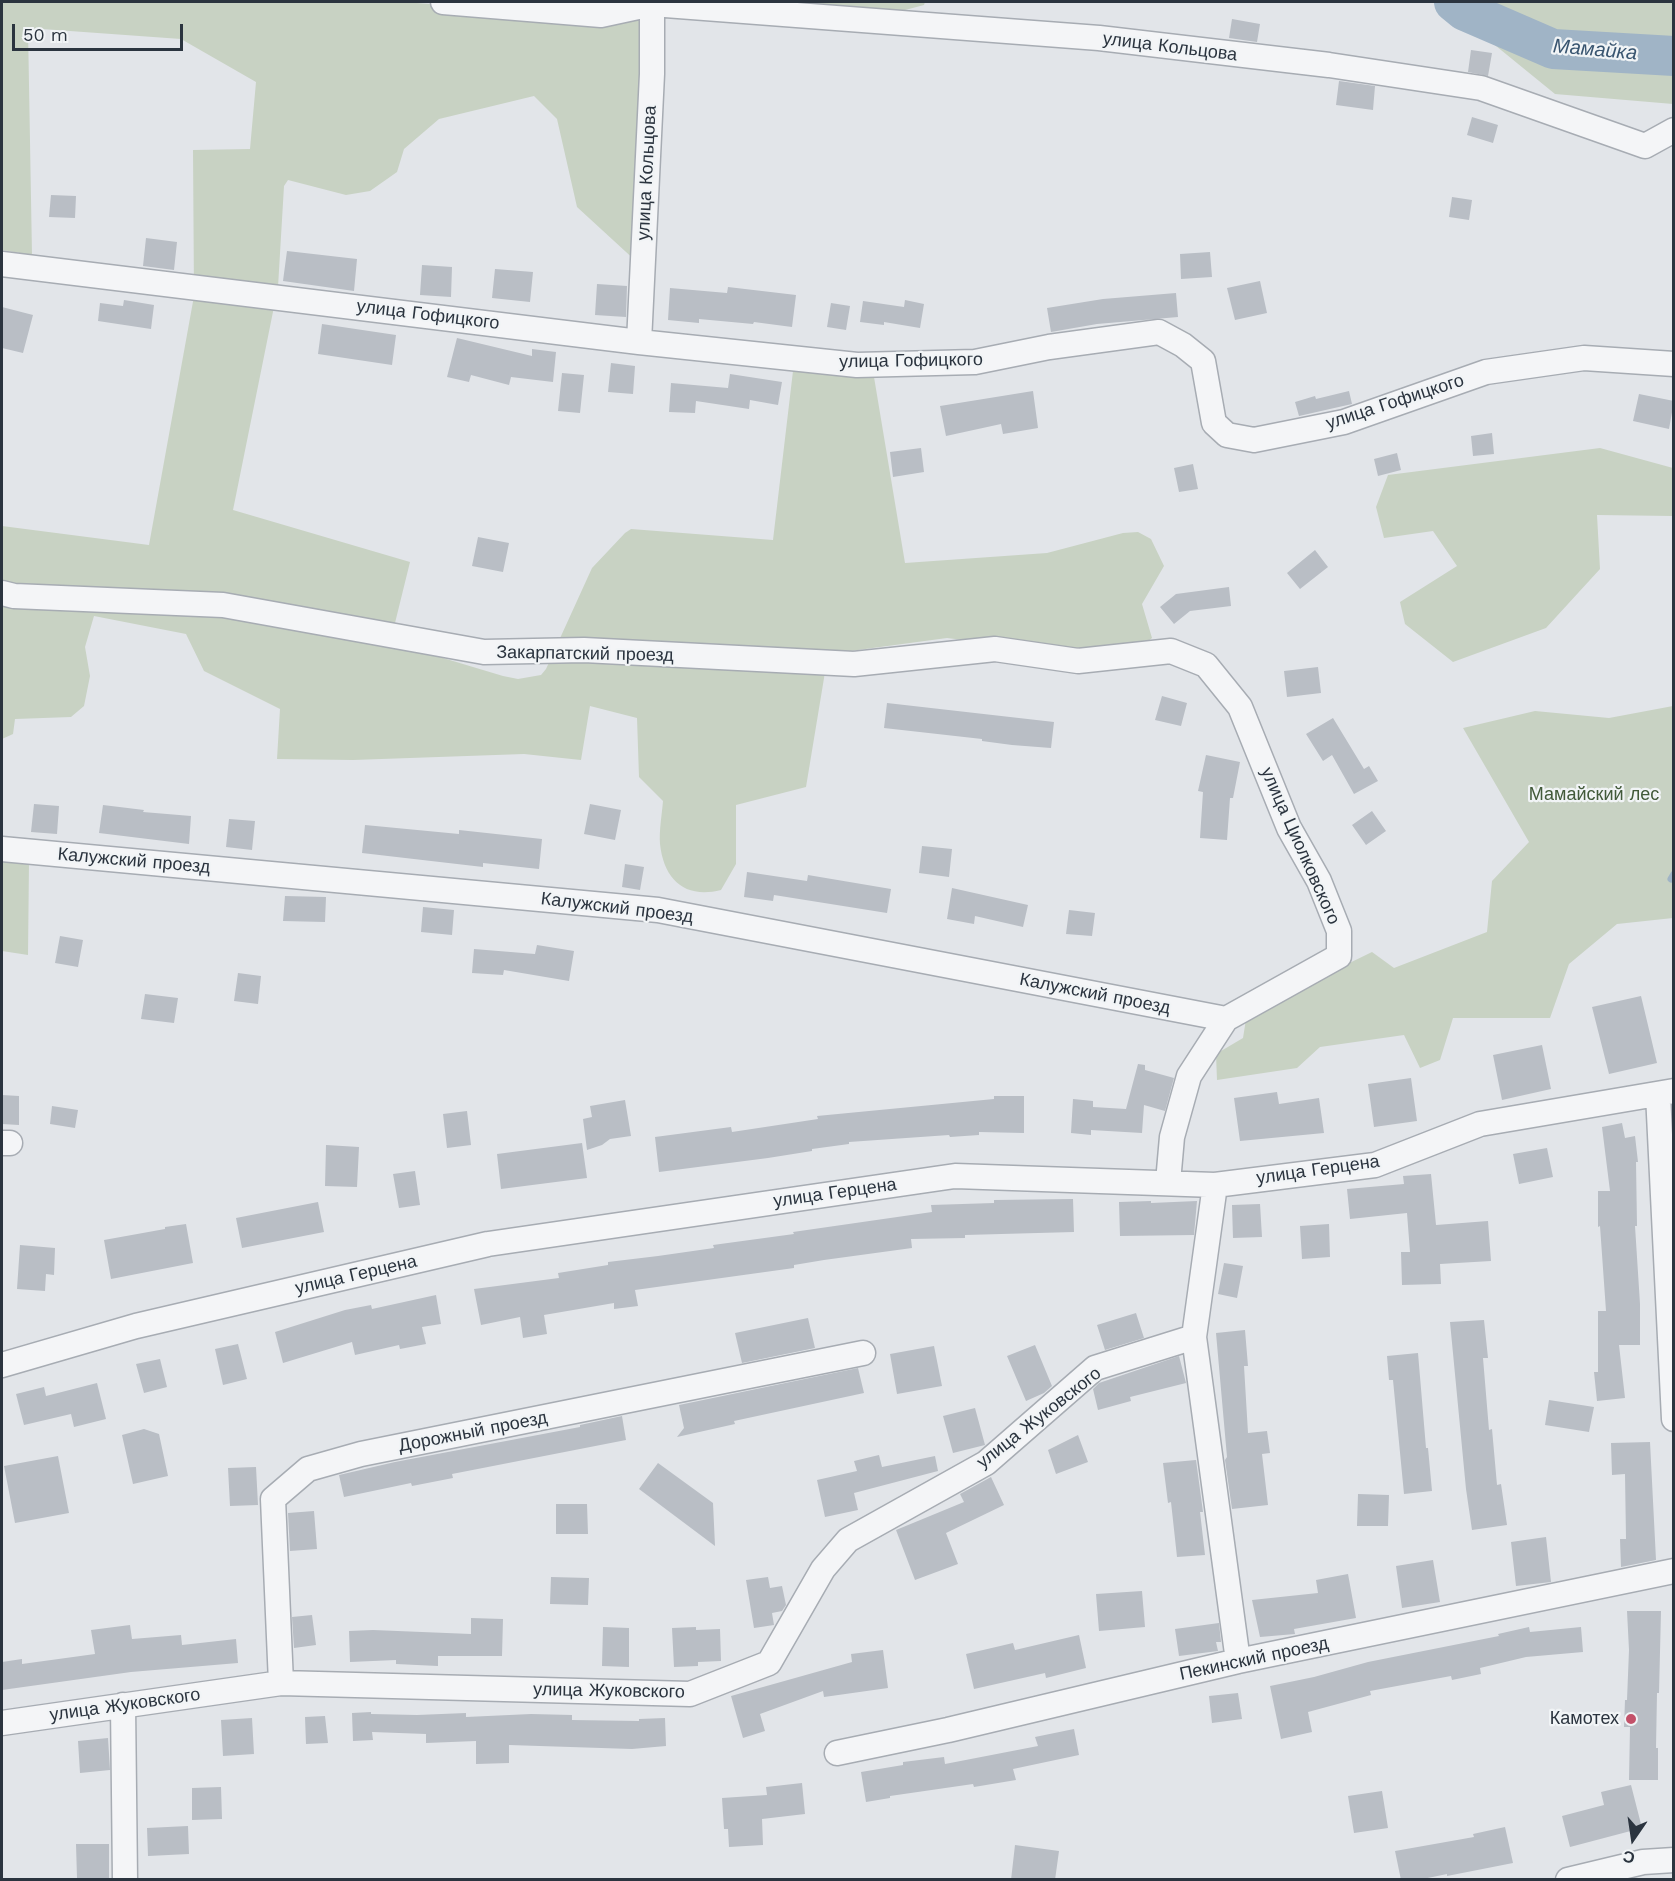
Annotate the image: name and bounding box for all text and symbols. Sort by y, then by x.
scale bar [15,12,186,50]
text: 50 m [23,24,68,45]
street label: улица Кольцова [1102,28,1238,66]
water label: Мамайка [1552,34,1638,66]
street label: улица Кольцова [633,105,661,241]
street label: улица Гофицкого [355,296,501,334]
street label: улица Гофицкого [839,349,983,373]
street label: улица Гофицкого [1323,370,1467,434]
street label: Закарпатский проезд [496,642,674,666]
street label: улица Циолковского [1256,764,1344,928]
park label: Мамайский лес [1529,784,1659,806]
street label: Калужский проезд [57,844,211,878]
street label: Калужский проезд [540,888,694,928]
street label: Калужский проезд [1018,969,1172,1019]
street label: улица Герцена [1255,1151,1381,1189]
street label: улица Герцена [772,1174,898,1212]
street label: улица Герцена [293,1251,419,1299]
street label: улица Жуковского [973,1363,1105,1473]
street label: Дорожный проезд [397,1407,549,1457]
street label: Пекинский проезд [1178,1633,1330,1685]
street label: улица Жуковского [533,1679,685,1703]
street label: улица Жуковского [48,1684,202,1726]
place label: Камотех [1550,1708,1619,1730]
marker: Камотех [1624,1712,1638,1726]
north arrow [1603,1809,1663,1869]
text: С [1621,1846,1637,1868]

